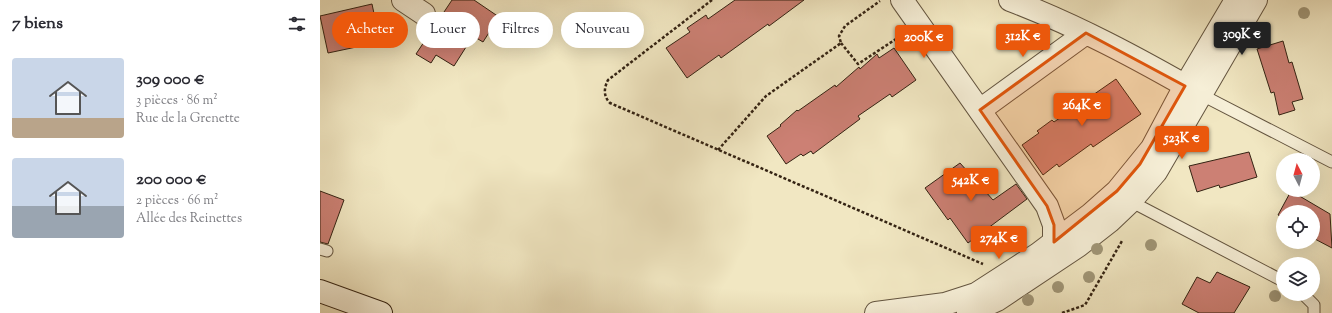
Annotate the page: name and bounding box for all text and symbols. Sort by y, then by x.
text: 7 biens [12,12,63,36]
chip: Acheter [332,12,408,48]
chip: Louer [416,12,480,48]
chip: Filtres [488,12,553,48]
chip: Nouveau [561,12,644,48]
icon: filters [286,13,308,35]
pin: 309K € [1209,22,1275,56]
pin: 312K € [990,24,1056,58]
pin: 200K € [891,25,957,59]
text: 309K € [1223,26,1261,44]
text: 312K € [1005,28,1041,46]
text: 200K € [904,29,944,47]
text: 309 000 € [136,68,205,92]
icon: home [44,74,92,122]
text: 3 pièces · 86 m² [136,92,218,110]
pin: 264K € [1049,93,1115,127]
text: 264K € [1062,97,1102,115]
text: Rue de la Grenette [136,110,240,128]
pin: 523K € [1149,126,1215,160]
text: 523K € [1164,130,1200,148]
north arrow [1276,153,1320,197]
map controls [1276,153,1320,301]
text: 200 000 € [136,168,207,192]
pin: 542K € [938,168,1004,202]
text: 542K € [952,172,990,190]
icon: home [44,174,92,222]
text: 2 pièces · 66 m² [136,192,218,210]
button: locate [1276,205,1320,249]
text: Allée des Reinettes [136,210,242,228]
pin: 274K € [966,226,1032,260]
text: 274K € [980,230,1018,248]
button: layers [1276,257,1320,301]

